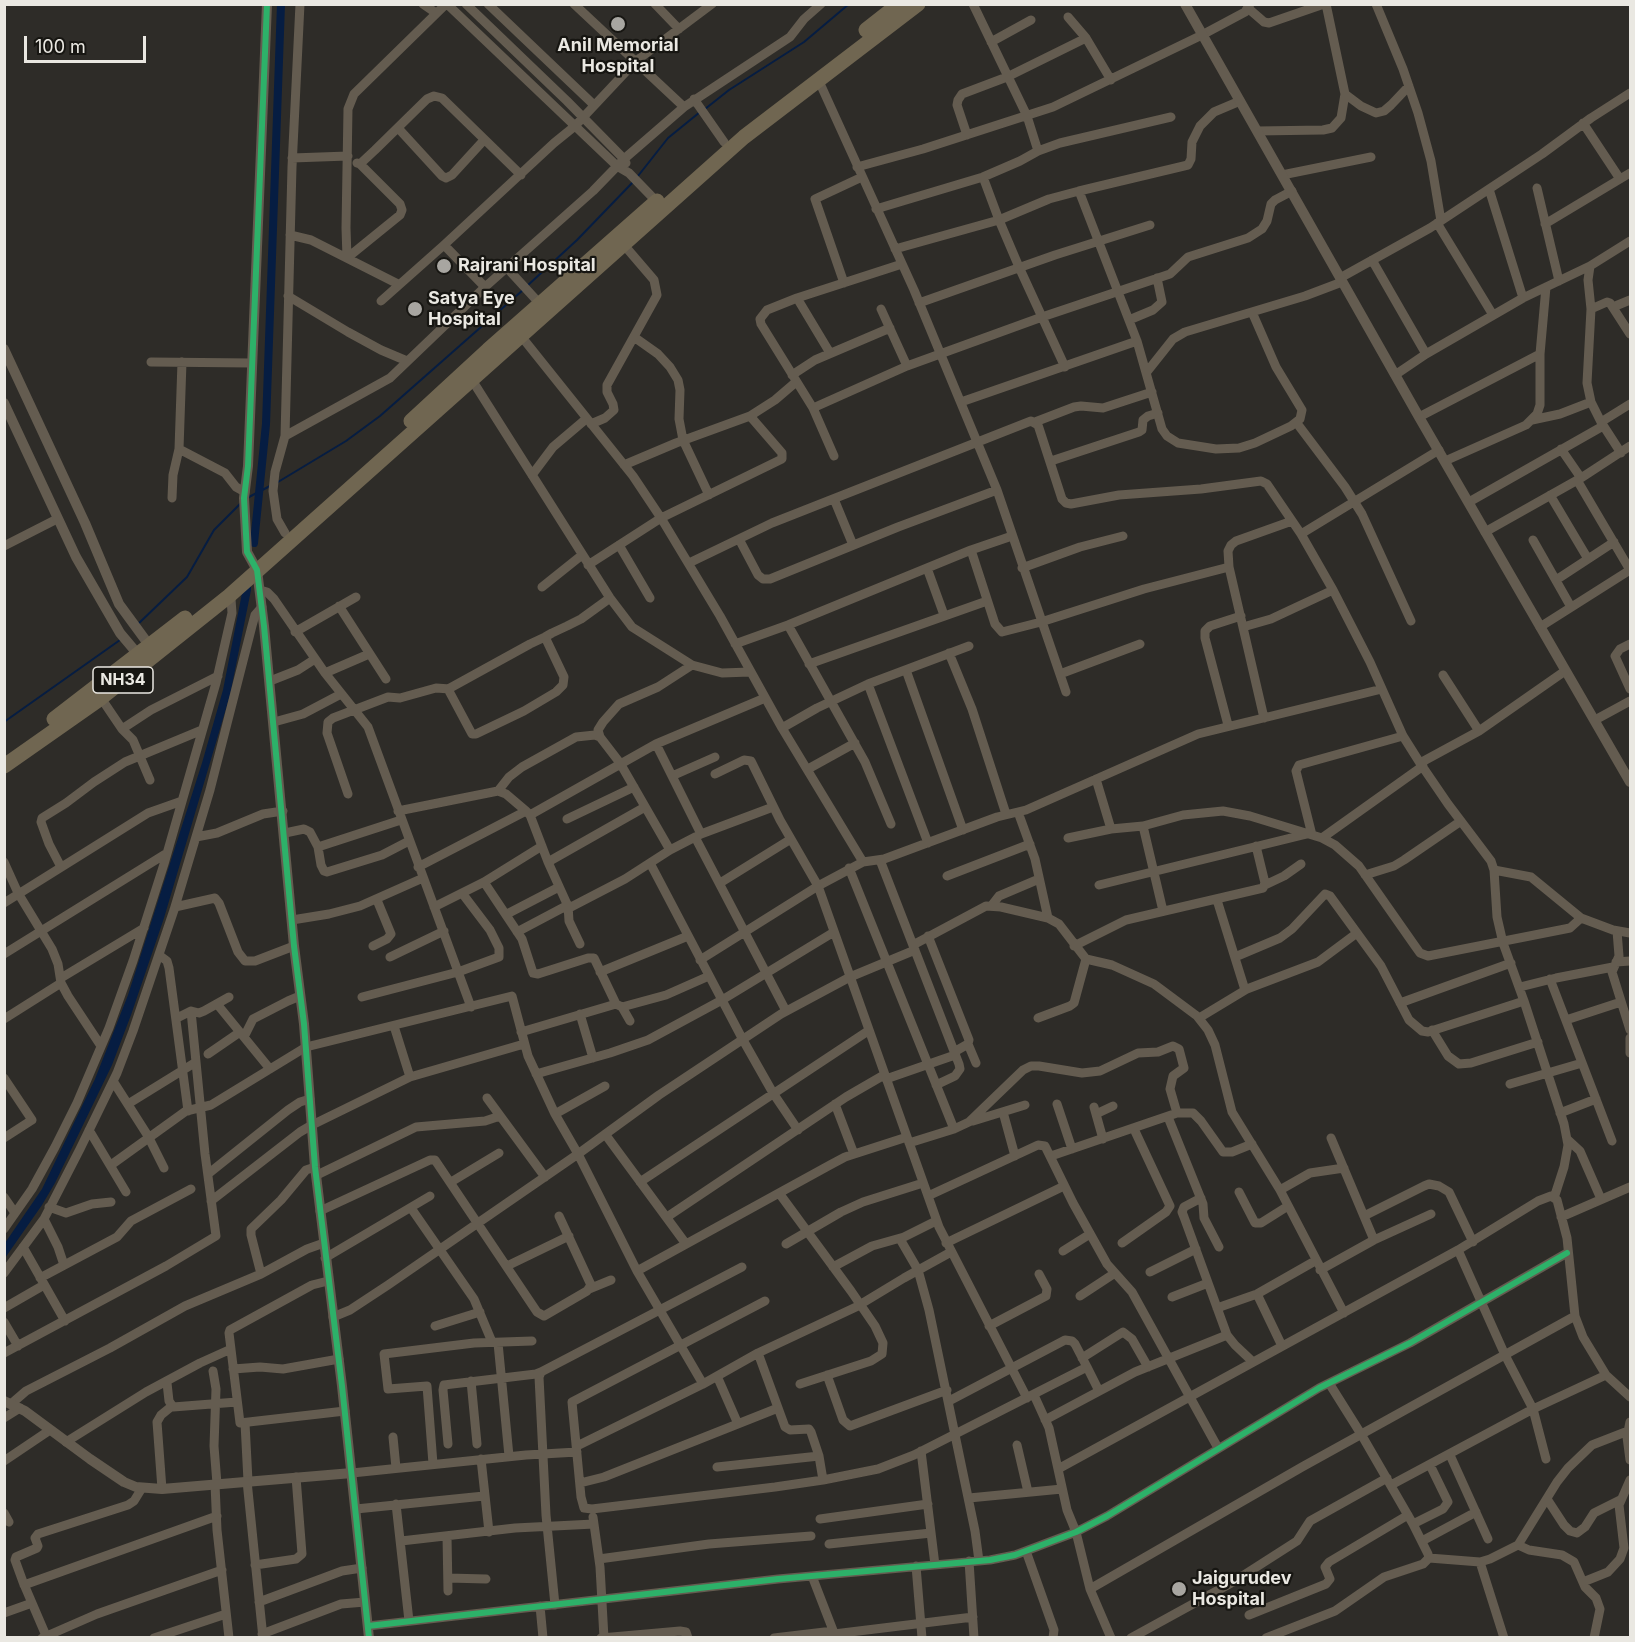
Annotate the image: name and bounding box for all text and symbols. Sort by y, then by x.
marker: Anil Memorial Hospital [609,15,627,33]
scale bar [27,24,148,62]
place label: Anil Memorial Hospital [557,35,679,78]
text: 100 m [35,36,86,57]
place label: Rajrani Hospital [458,255,596,277]
marker: Rajrani Hospital [435,257,453,275]
place label: Satya Eye Hospital [428,288,515,330]
marker: Satya Eye Hospital [406,300,424,318]
road number: NH34 [93,667,153,693]
place label: Jaigurudev Hospital [1192,1568,1292,1610]
marker: Jaigurudev Hospital [1170,1580,1188,1598]

